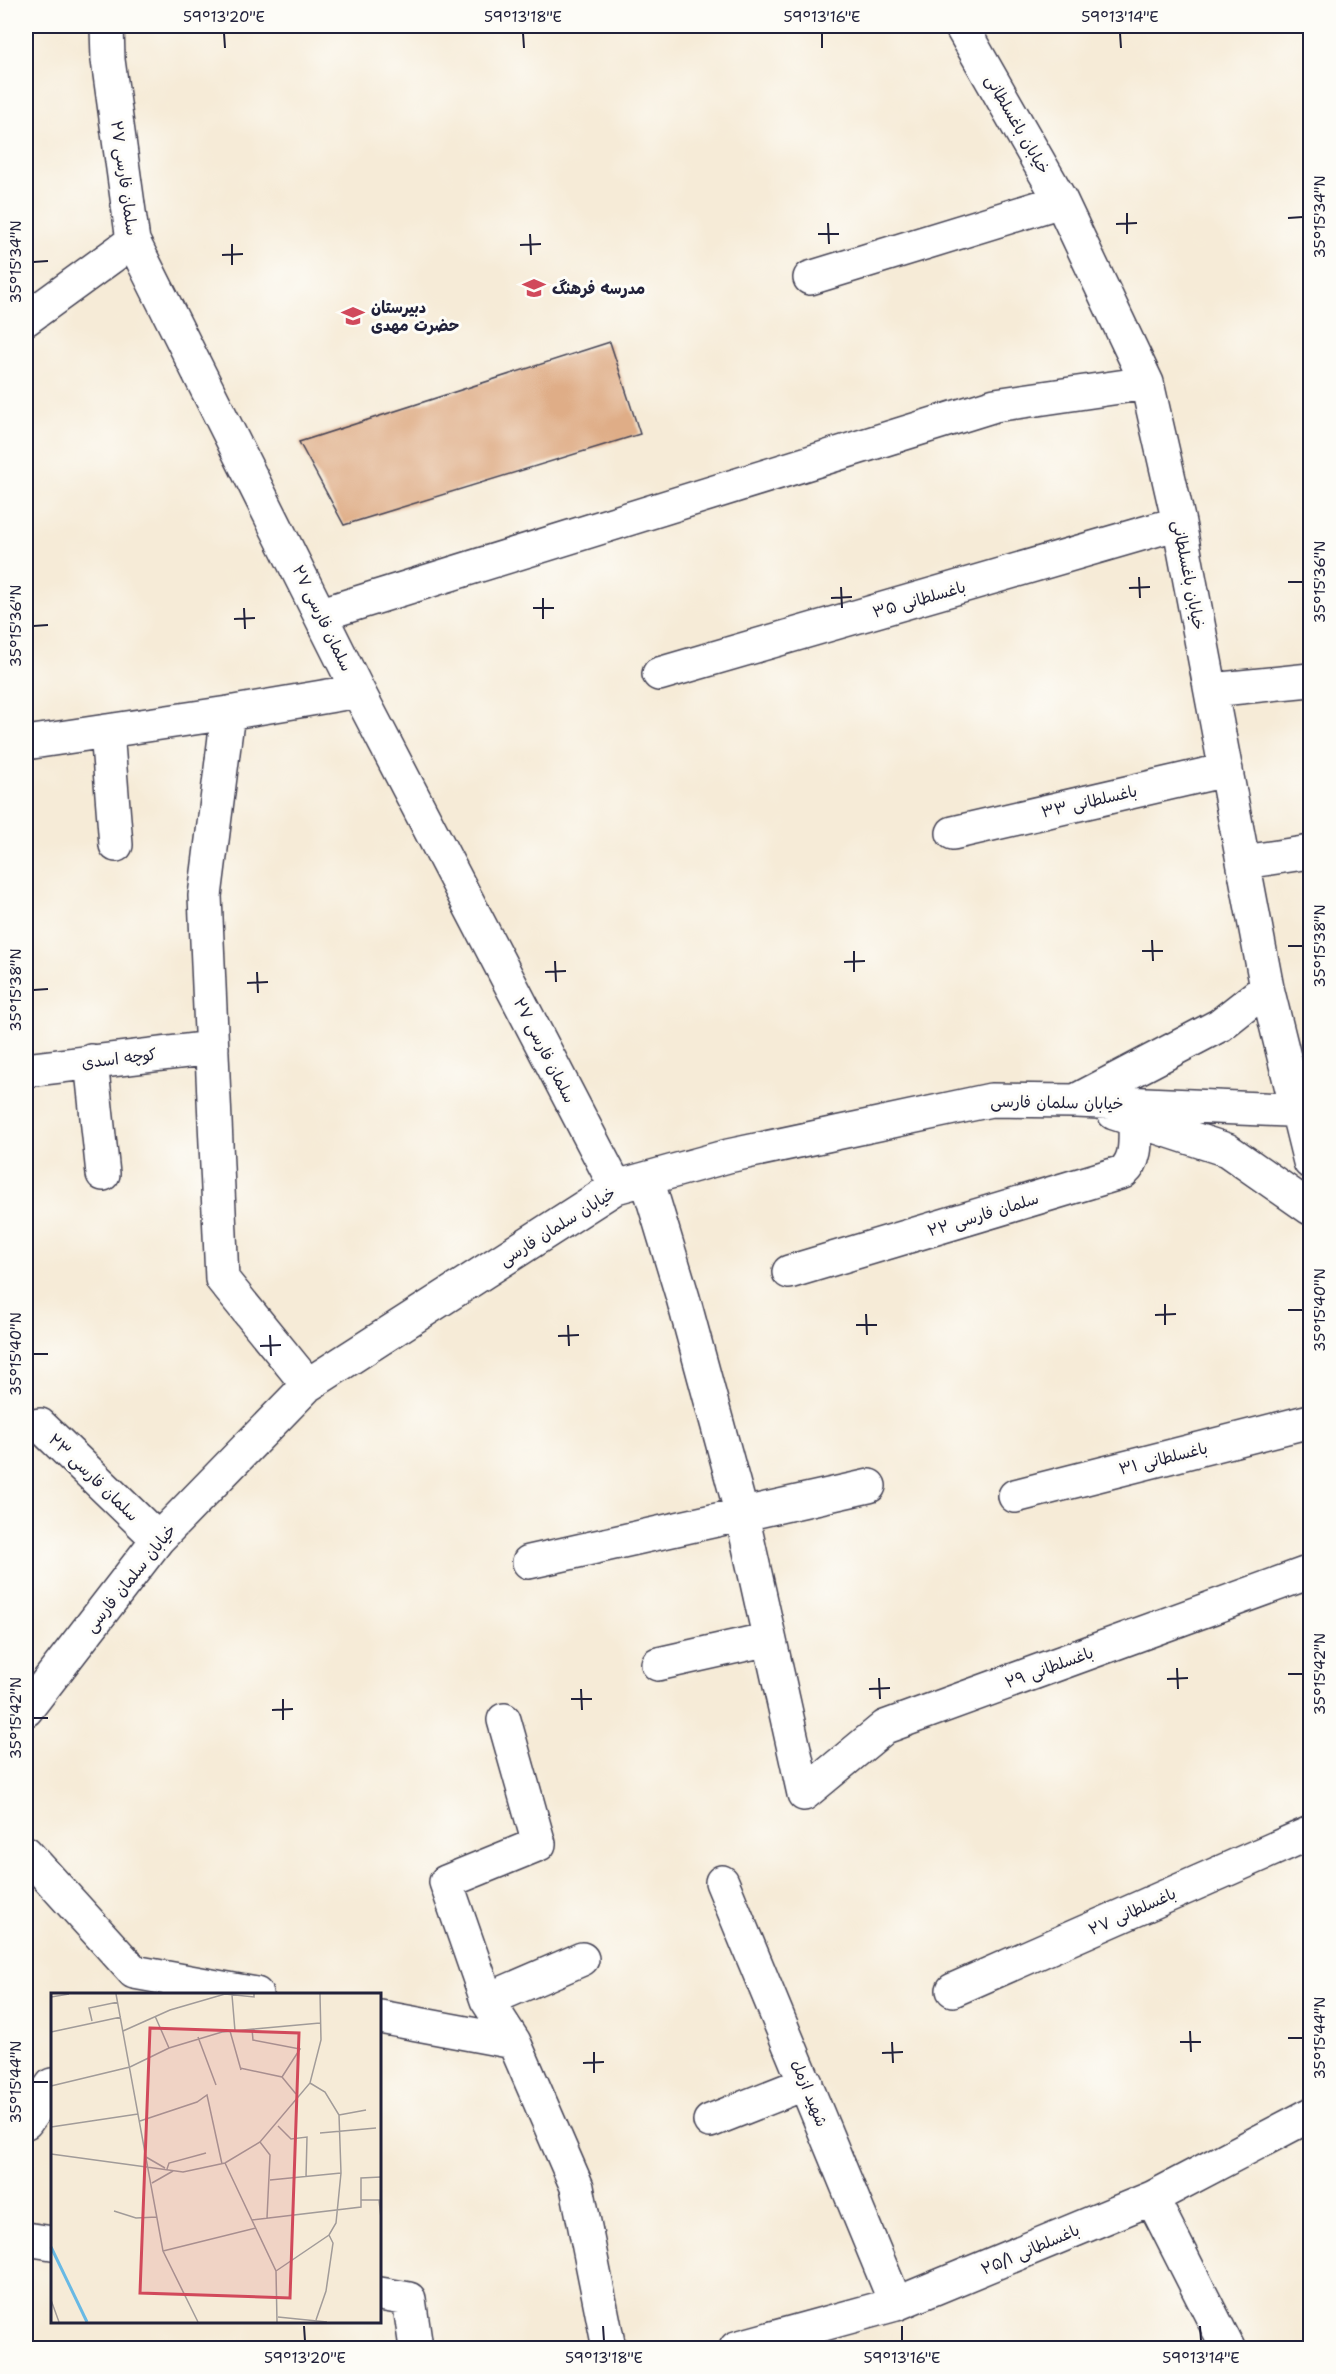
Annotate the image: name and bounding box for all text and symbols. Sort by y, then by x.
text: 59°13'20"E [183,7,265,27]
text: 59°13'18"E [484,7,562,27]
text: 59°13'16"E [784,7,860,27]
text: 59°13'14"E [1081,7,1159,27]
street label: خیابان باغسلطانی [981,71,1054,178]
street label: سلمان فارسی ۲۷ [106,119,143,237]
text: 35°15'34"N [1310,175,1330,259]
text: 35°15'34"N [6,220,26,304]
school or university icon: مدرسه فرهنگ [521,275,547,301]
place label: مدرسه فرهنگ [552,278,645,299]
place label: دبیرستان حضرت مهدی [371,297,459,336]
school or university icon: دبیرستان حضرت مهدی [340,303,366,329]
street label: خیابان باغسلطانی [1168,518,1209,632]
text: 35°15'36"N [1310,541,1330,623]
street label: سلمان فارسی ۲۷ [288,562,357,675]
street label: باغسلطانی ۳۵ [870,576,968,623]
text: 35°15'36"N [6,585,26,667]
street label: باغسلطانی ۳۳ [1039,780,1139,823]
text: 35°15'38"N [1310,904,1330,988]
text: 35°15'38"N [6,948,26,1032]
street label: سلمان فارسی ۲۷ [509,994,580,1107]
street label: کوچه اسدی [80,1043,158,1074]
street label: خیابان سلمان فارسی [990,1091,1124,1114]
street label: خیابان سلمان فارسی [495,1182,619,1271]
street label: سلمان فارسی ۲۲ [925,1188,1041,1241]
text: 35°15'40"N [1310,1268,1330,1352]
text: 35°15'40"N [6,1312,26,1396]
street label: سلمان فارسی ۲۳ [44,1429,143,1526]
street label: باغسلطانی ۳۱ [1117,1437,1210,1480]
street label: خیابان سلمان فارسی [80,1520,180,1637]
text: 35°15'42"N [1310,1633,1330,1715]
street label: باغسلطانی ۲۹ [1002,1642,1096,1693]
text: 35°15'42"N [6,1677,26,1759]
street label: باغسلطانی ۲۷ [1085,1883,1179,1940]
inset map [51,1993,381,2323]
text: 35°15'44"N [1310,1996,1330,2080]
text: 35°15'44"N [6,2040,26,2124]
street label: شهید ازمل [787,2056,833,2130]
street label: باغسلطانی ۲۵/۱ [978,2219,1083,2280]
text: 59°13'20"E [264,2348,346,2368]
text: 59°13'18"E [565,2348,643,2368]
text: 59°13'16"E [864,2348,940,2368]
text: 59°13'14"E [1162,2348,1240,2368]

